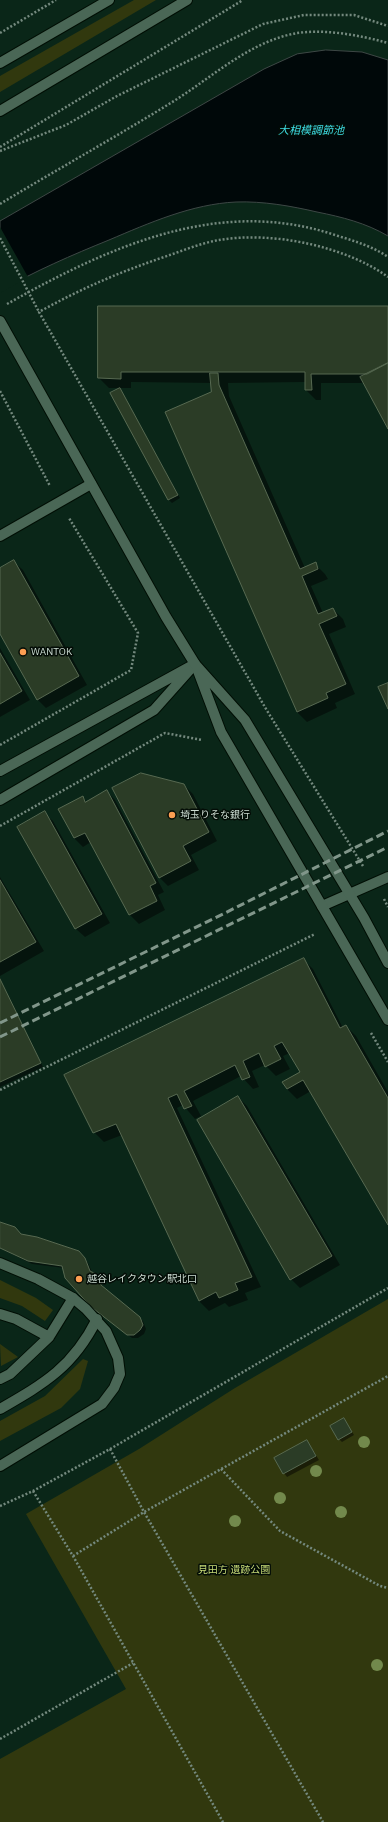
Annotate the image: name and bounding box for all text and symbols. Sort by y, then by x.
water label: 大相模調節池 [278,124,344,138]
place label: WANTOK [31,646,72,658]
marker: WANTOK [18,647,28,657]
place label: 埼玉りそな銀行 [180,809,250,821]
marker: 埼玉りそな銀行 [167,810,177,820]
place label: 越谷レイクタウン駅北口 [87,1273,197,1285]
marker: 越谷レイクタウン駅北口 [74,1274,84,1284]
park label: 見田方 遺跡公園 [198,1564,270,1576]

